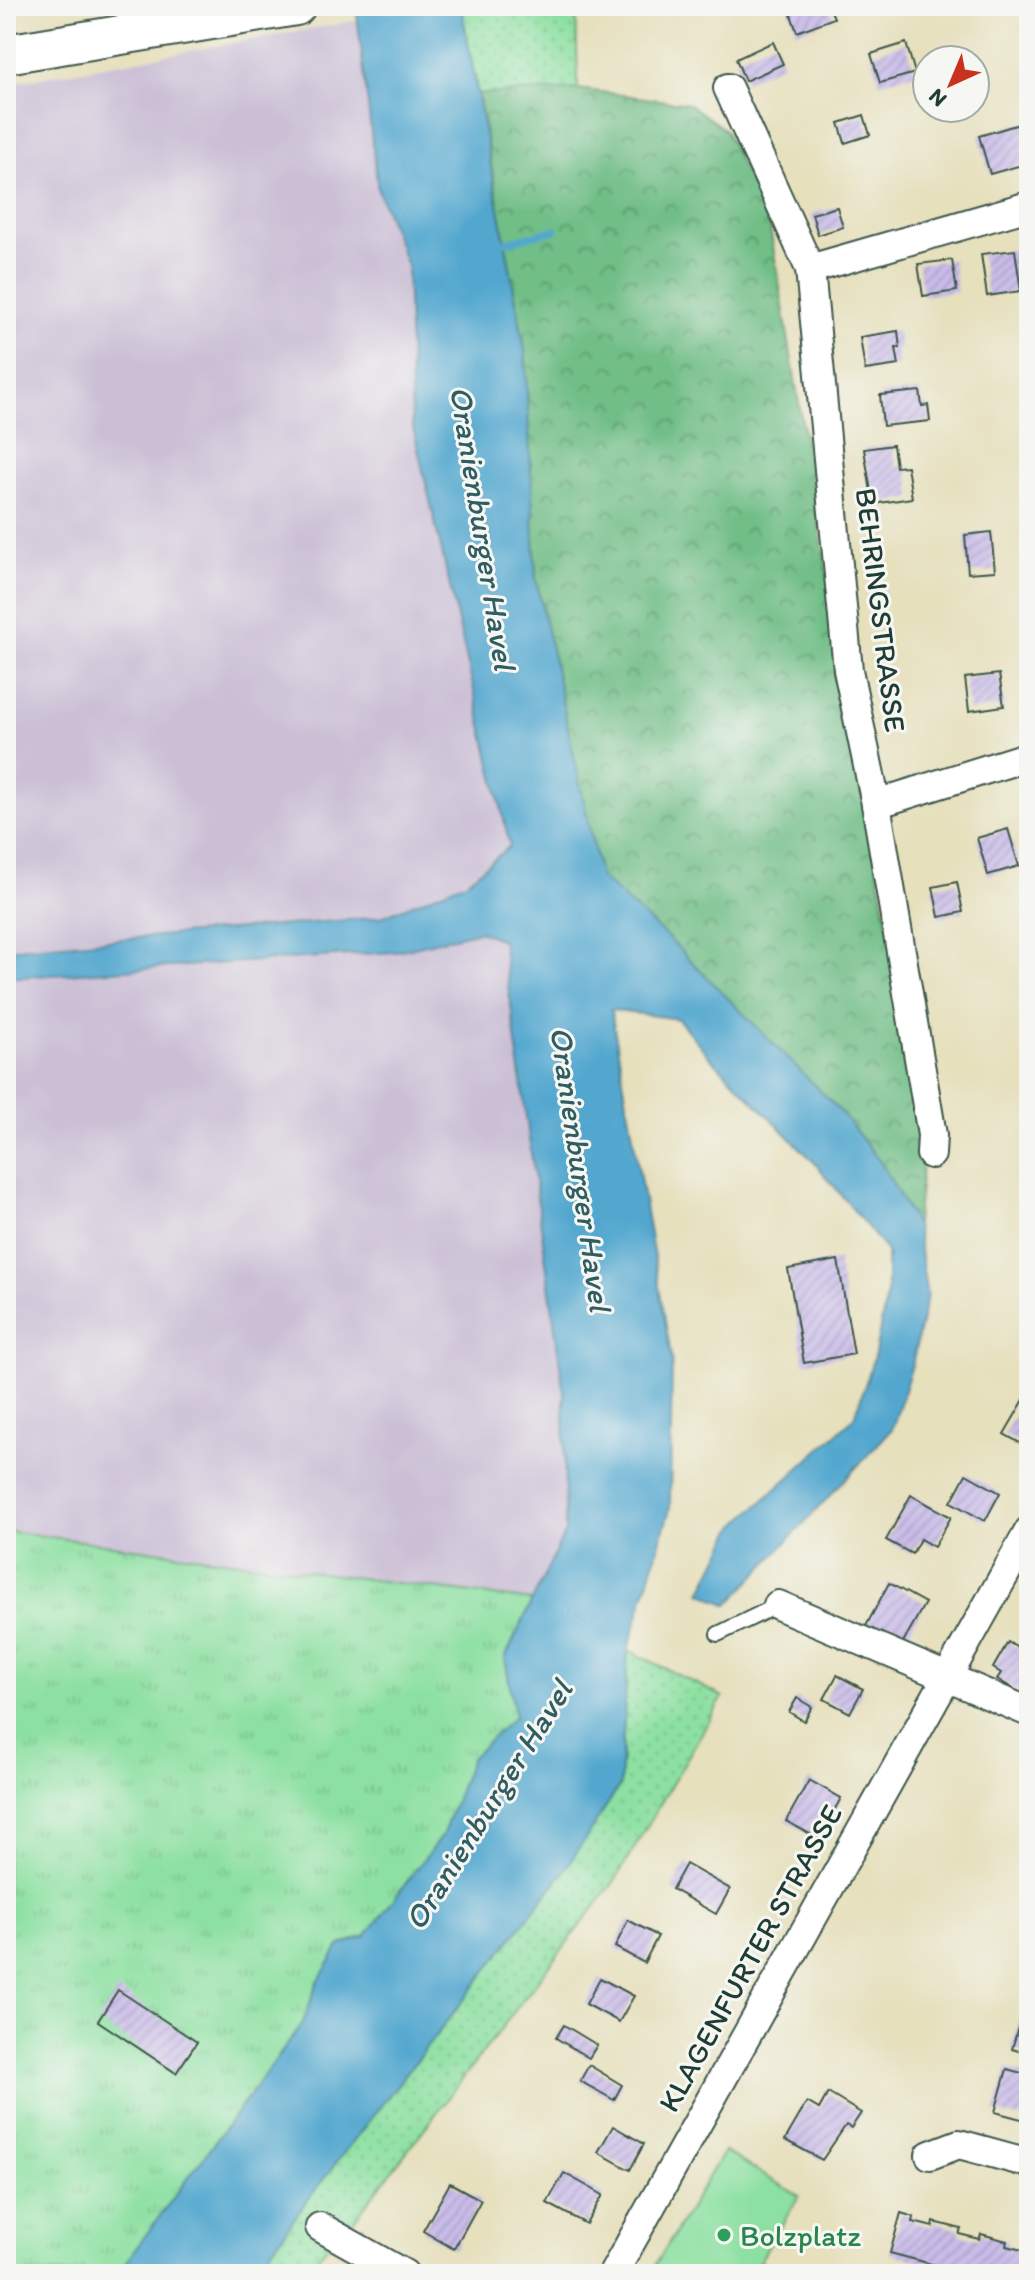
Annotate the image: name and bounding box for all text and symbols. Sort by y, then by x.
north arrow [911,44,991,124]
text: N [923,83,952,113]
water label: Oranienburger Havel [442,383,525,675]
street label: BEHRINGSTRASSE [848,486,914,734]
water label: Oranienburger Havel [542,1024,620,1316]
water label: Oranienburger Havel [396,1672,581,1937]
street label: KLAGENFURTER STRASSE [650,1798,850,2118]
place label: Bolzplatz [740,2217,861,2254]
marker: Bolzplatz [715,2226,733,2244]

